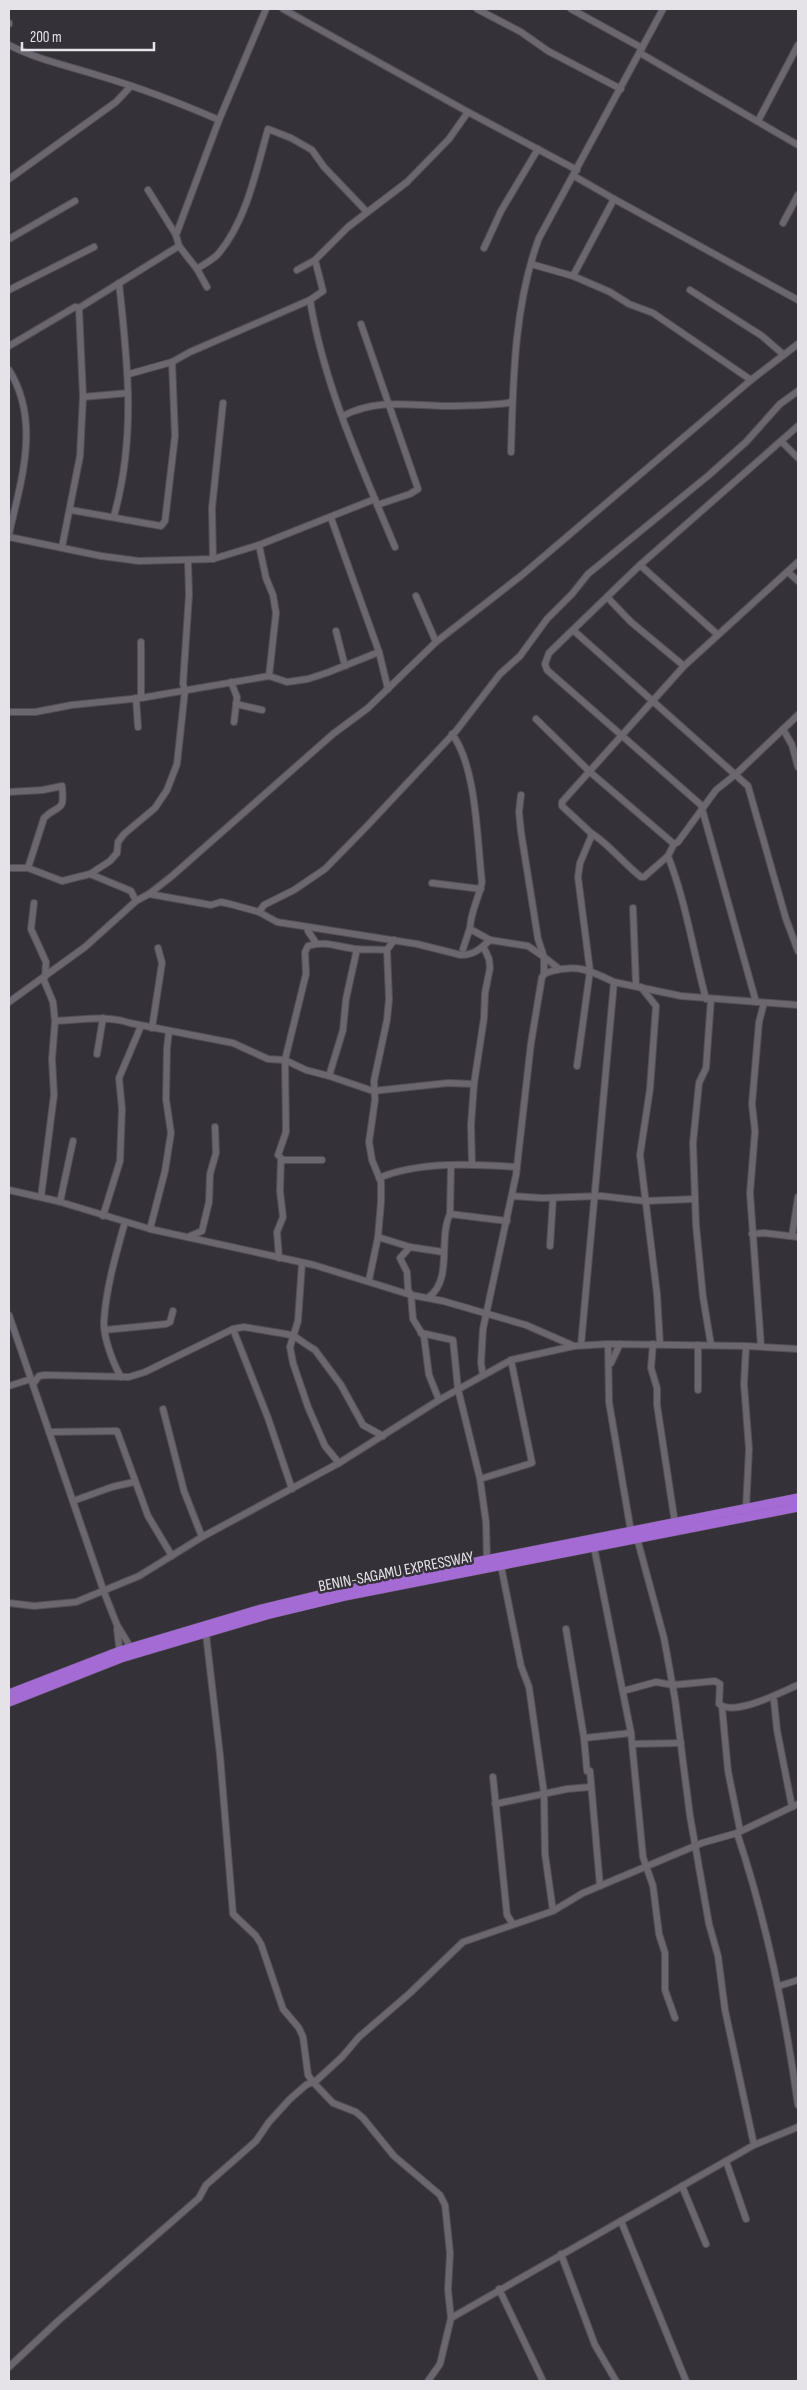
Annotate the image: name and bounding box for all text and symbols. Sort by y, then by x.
scale bar [22,20,155,52]
text: 200 m [30,28,62,47]
street label: BENIN-SAGAMU EXPRESSWAY [317,1548,476,1596]

